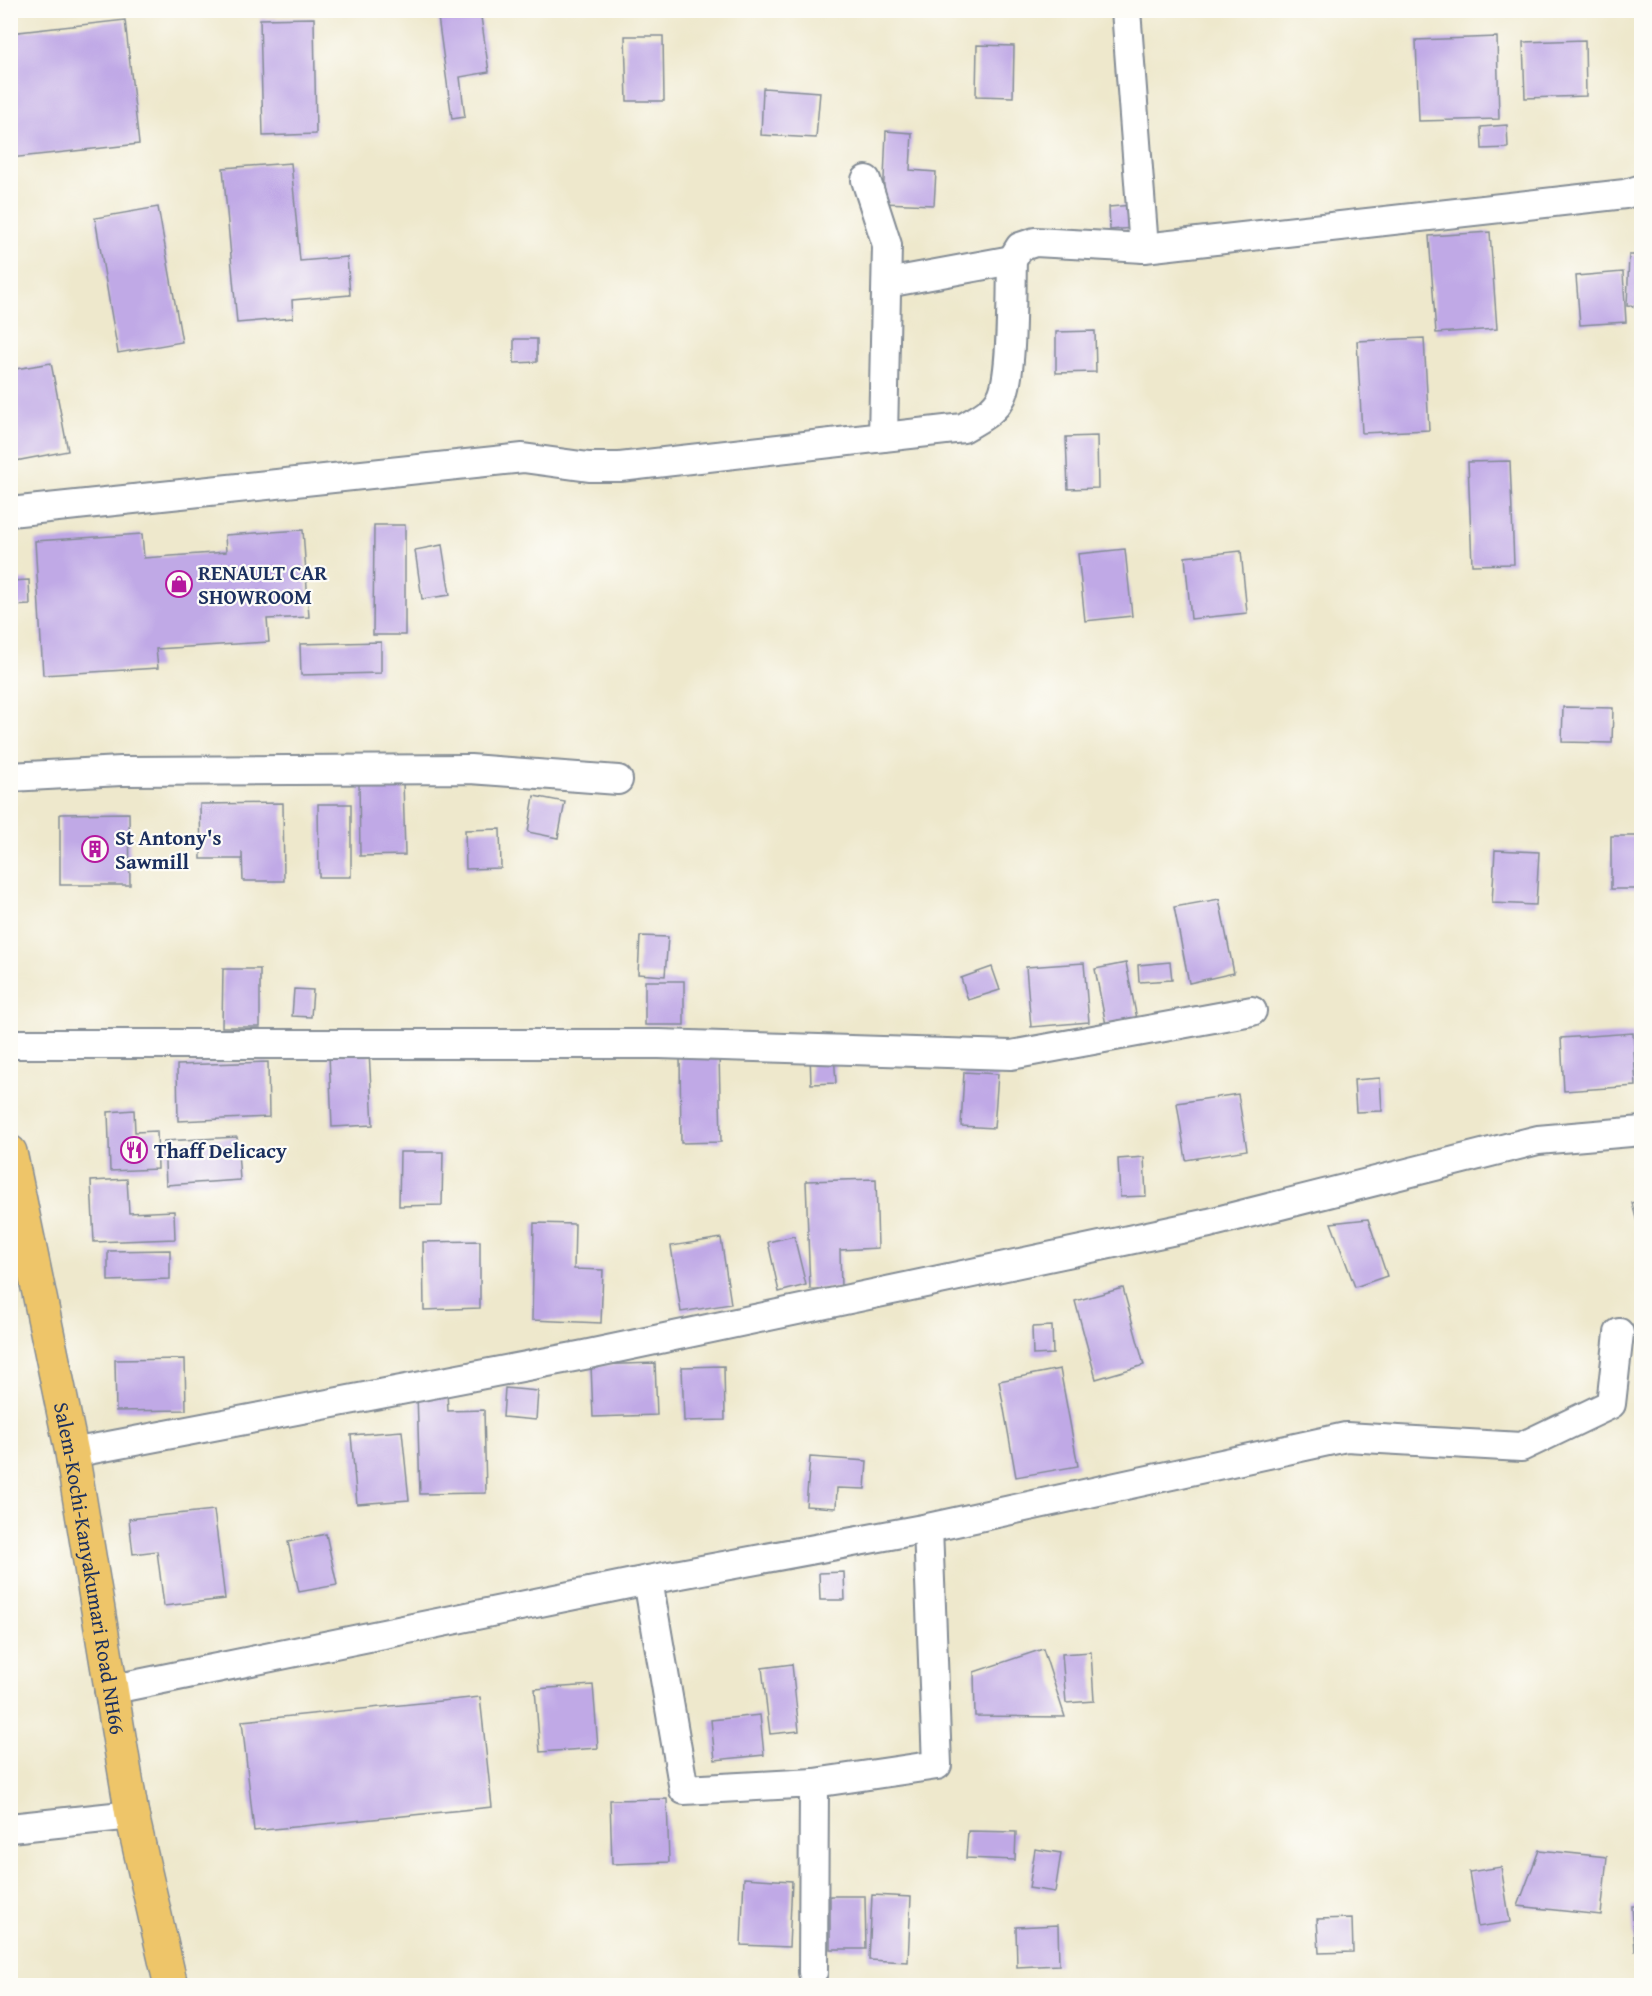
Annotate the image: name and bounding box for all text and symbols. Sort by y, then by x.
place label: RENAULT CAR SHOWROOM [198,557,328,612]
shop icon: RENAULT CAR SHOWROOM [164,569,194,599]
place label: St Antony's Sawmill [115,822,222,877]
building icon: St Antony's Sawmill [80,834,110,864]
restaurant icon: Thaff Delicacy [119,1135,149,1165]
place label: Thaff Delicacy [154,1135,287,1166]
street label: Salem-Kochi-Kanyakumari Road NH66 [46,1399,134,1737]

